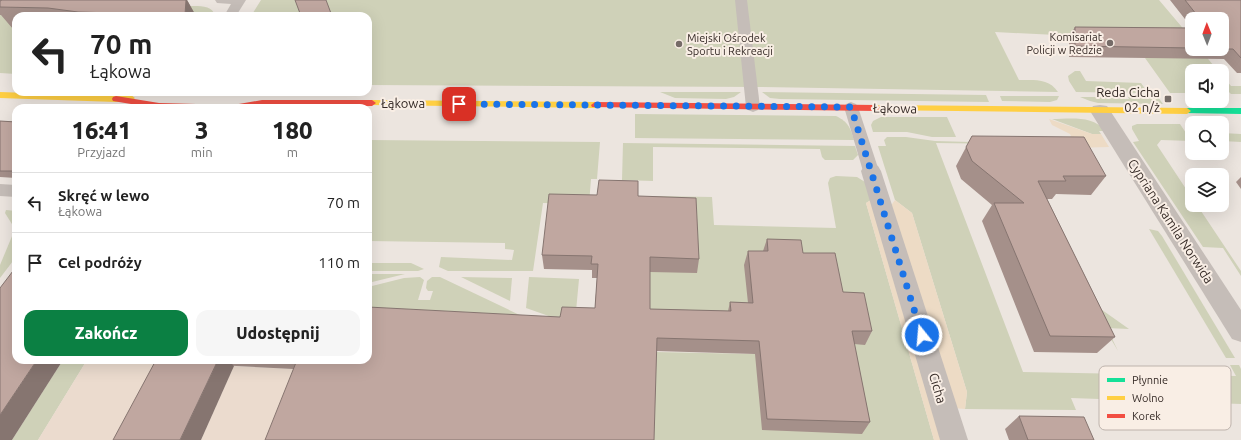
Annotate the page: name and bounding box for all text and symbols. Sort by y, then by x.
north arrow [1185,12,1229,56]
map controls [1185,12,1229,212]
icon: left [24,28,76,80]
text: 70 m [90,28,152,59]
place label: Komisariat Policji w Redzie [1026,31,1103,56]
place label: Miejski Ośrodek Sportu i Rekreacji [687,32,773,57]
marker: Komisariat Policji w Redzie [1105,38,1115,48]
marker: Miejski Ośrodek Sportu i Rekreacji [674,39,684,49]
text: Łąkowa [90,61,151,81]
button: sound [1185,64,1229,108]
place label: Reda Cicha 02 n/ż [1096,85,1160,114]
pin [442,87,476,121]
icon: arrive [448,93,470,115]
marker: Reda Cicha 02 n/ż [1163,94,1173,104]
street label: Łąkowa [381,96,425,110]
street label: Łąkowa [873,101,917,115]
button: search [1185,116,1229,160]
text: 16:41 [71,117,131,144]
text: 3 [195,117,208,144]
text: 180 [272,117,313,144]
text: Przyjazd [77,145,126,159]
text: min [191,145,213,159]
text: m [287,145,298,159]
street label: Cypriana Kamila Norwida [1126,156,1216,286]
button: layers [1185,168,1229,212]
text: Skręć w lewo [58,187,150,204]
icon: left [24,192,46,214]
text: 70 m [327,194,360,211]
text: Łąkowa [58,204,102,218]
icon: arrive [24,252,46,274]
text: Cel podróży [58,254,142,271]
text: 110 m [318,254,360,271]
button: Zakończ [24,310,188,356]
button: Udostępnij [196,310,360,356]
position arrow [901,314,943,356]
legend [1099,366,1231,430]
street label: Cicha [927,371,949,405]
text: Płynnie [1132,374,1168,386]
text: Wolno [1132,392,1164,404]
text: Korek [1132,410,1161,422]

